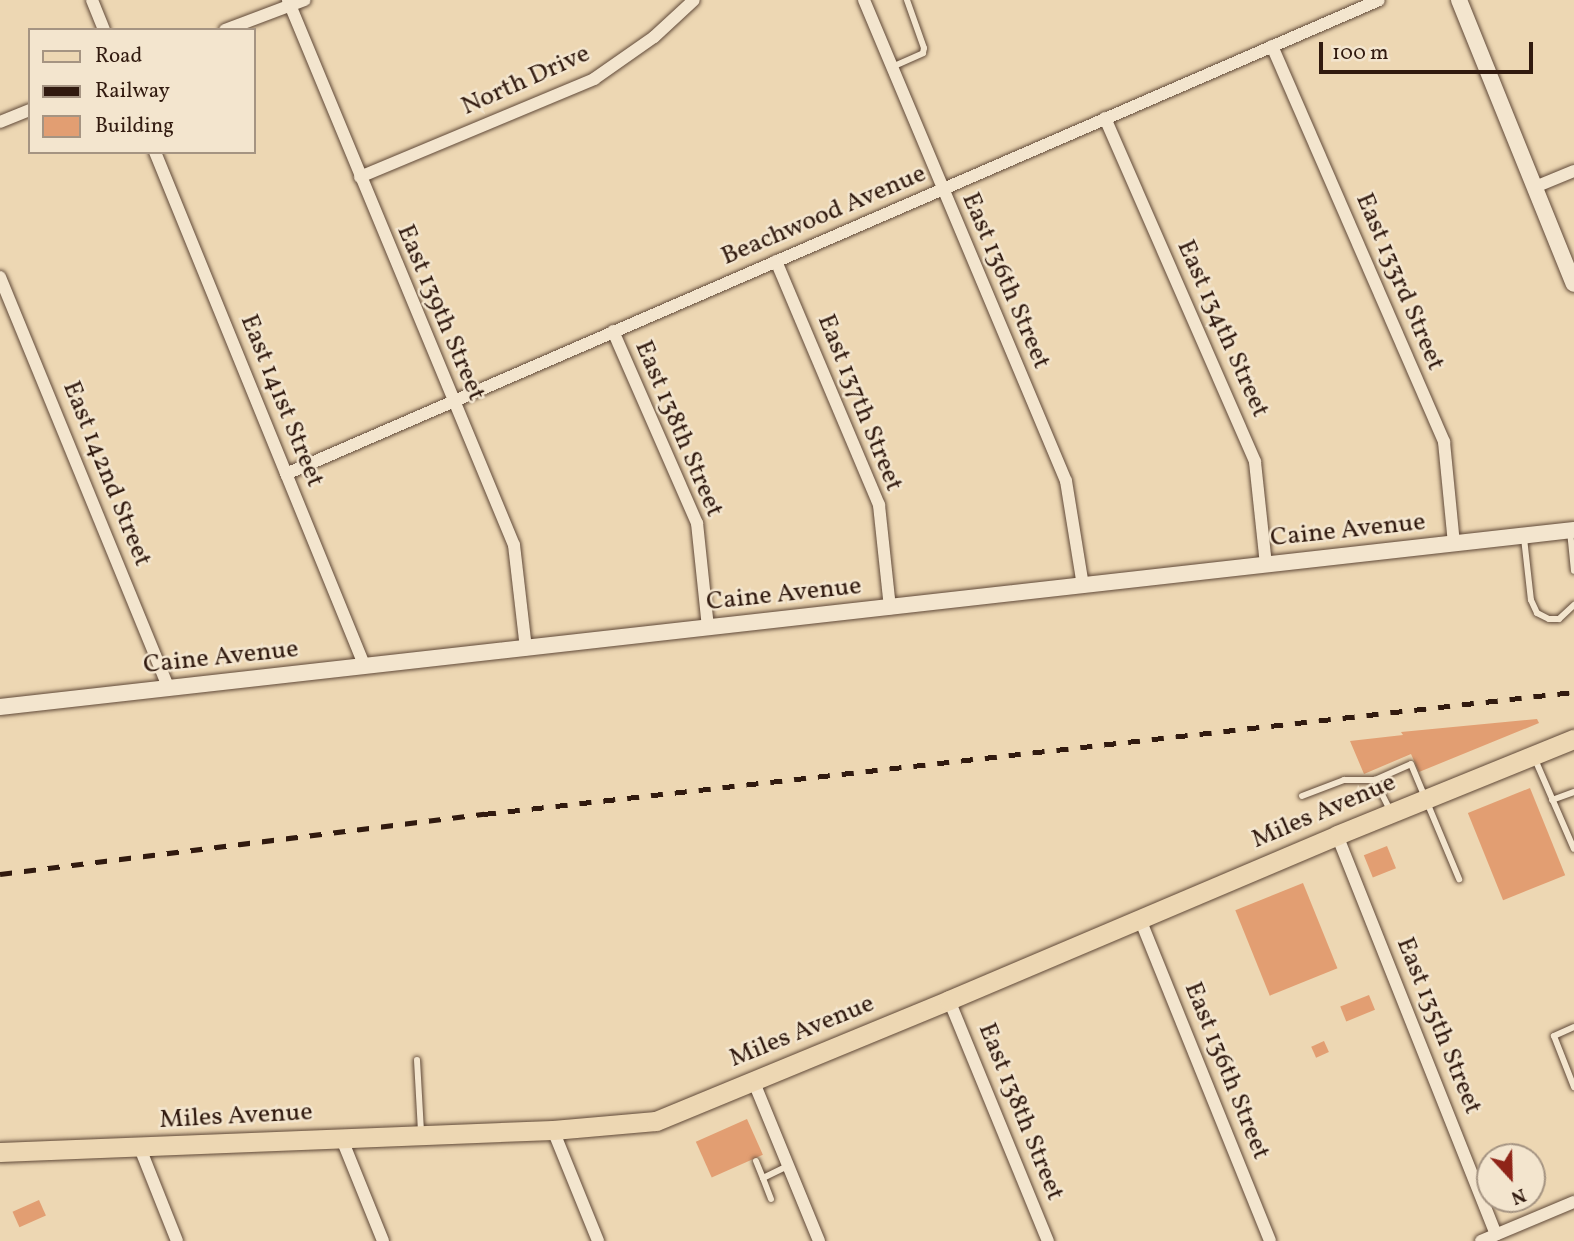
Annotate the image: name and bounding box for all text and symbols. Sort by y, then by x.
legend [28,28,256,154]
scale bar [1322,28,1536,72]
street label: North Drive [457,39,595,123]
text: 100 m [1332,39,1389,68]
text: Road [95,42,142,71]
text: Railway [95,77,170,106]
text: Building [95,112,174,141]
street label: Beachwood Avenue [717,159,931,273]
street label: East 136th Street [954,188,1056,374]
street label: East 133rd Street [1348,189,1450,375]
street label: East 139th Street [389,220,491,406]
street label: East 134th Street [1169,235,1275,423]
street label: East 141st Street [232,310,330,492]
street label: East 137th Street [809,310,909,496]
street label: East 138th Street [627,336,729,522]
street label: East 142nd Street [55,377,157,571]
street label: Caine Avenue [1269,507,1427,555]
street label: Caine Avenue [705,571,863,619]
street label: Caine Avenue [142,634,300,682]
street label: Miles Avenue [1247,768,1401,856]
street label: East 135th Street [1388,933,1488,1119]
street label: East 136th Street [1176,978,1276,1164]
street label: Miles Avenue [725,989,879,1075]
street label: East 138th Street [970,1019,1070,1205]
street label: Miles Avenue [159,1097,313,1137]
north arrow [1476,1143,1546,1213]
text: N [1507,1181,1529,1210]

